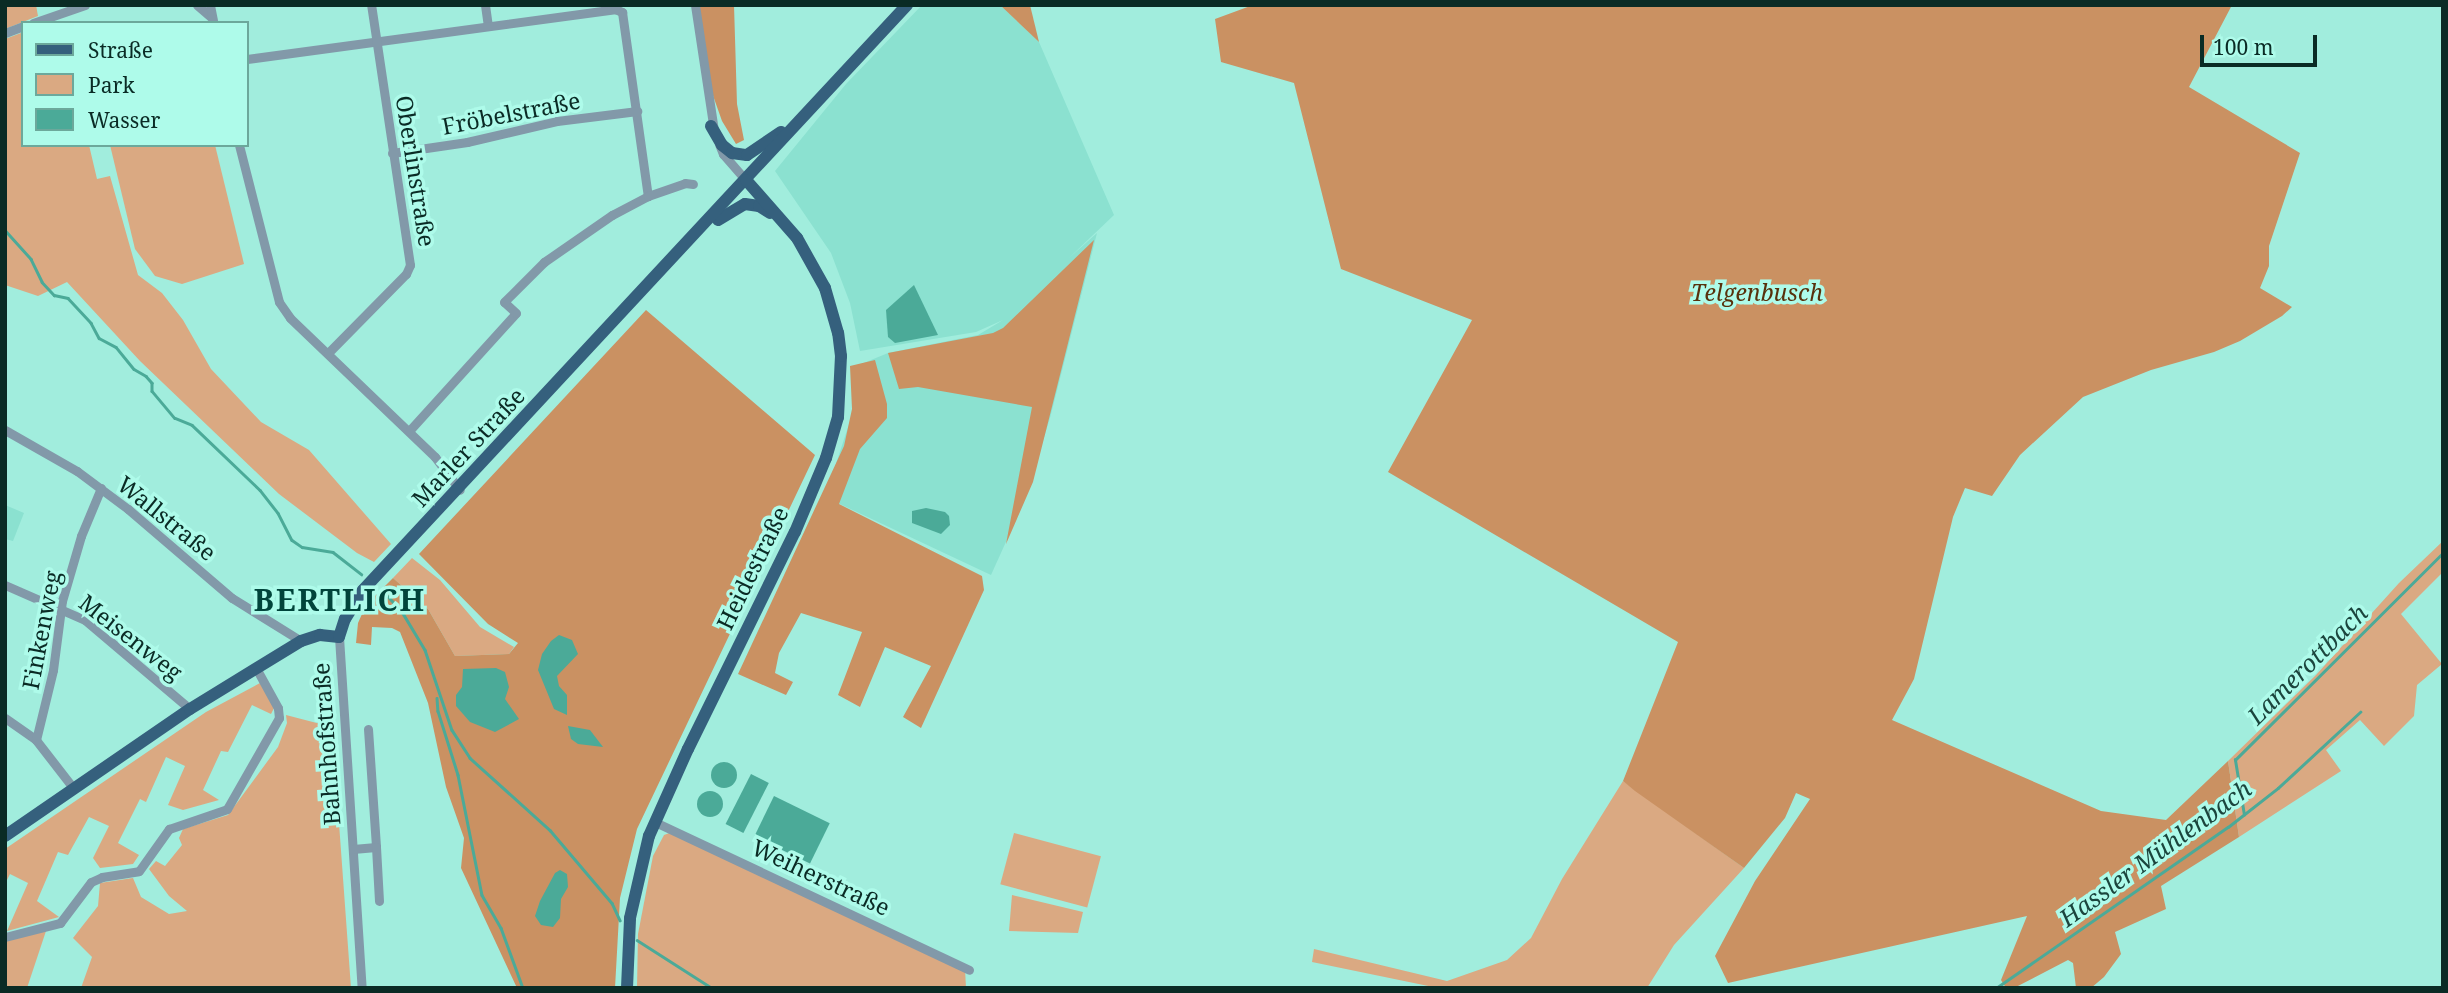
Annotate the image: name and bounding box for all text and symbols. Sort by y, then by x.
legend [21,21,248,147]
scale bar [2203,21,2320,65]
text: 100 m [2213,33,2274,61]
text: Straße [88,36,153,64]
text: Park [88,71,135,99]
street label: Fröbelstraße [440,86,582,140]
street label: Oberlinstraße [390,93,442,249]
text: Wasser [88,106,160,134]
park label: Telgenbusch [1691,278,1823,306]
street label: Marler Straße [406,382,530,512]
street label: Wallstraße [112,470,222,566]
street label: Heidestraße [710,502,794,634]
street label: Finkenweg [16,568,66,692]
district label: BERTLICH [255,582,425,618]
street label: Meisenweg [74,588,188,686]
water label: Lamerottbach [2241,598,2373,730]
street label: Bahnhofstraße [307,662,345,826]
water label: Hassler Mühlenbach [2053,774,2257,932]
street label: Weiherstraße [748,833,894,921]

